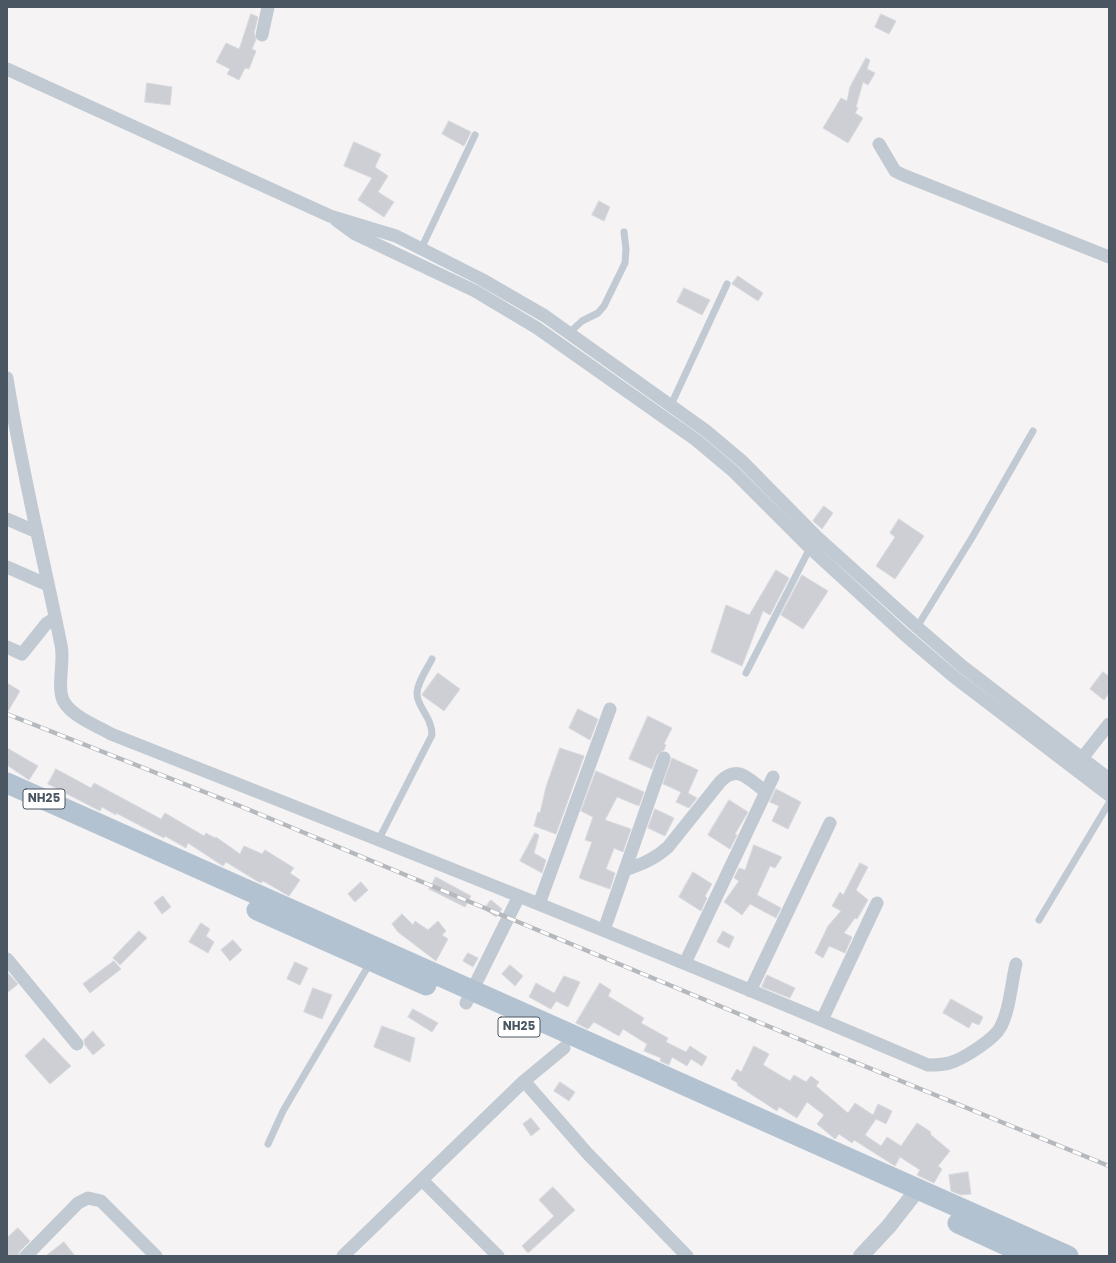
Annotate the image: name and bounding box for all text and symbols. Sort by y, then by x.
road number: NH25 [23,789,65,809]
road number: NH25 [498,1017,540,1037]

